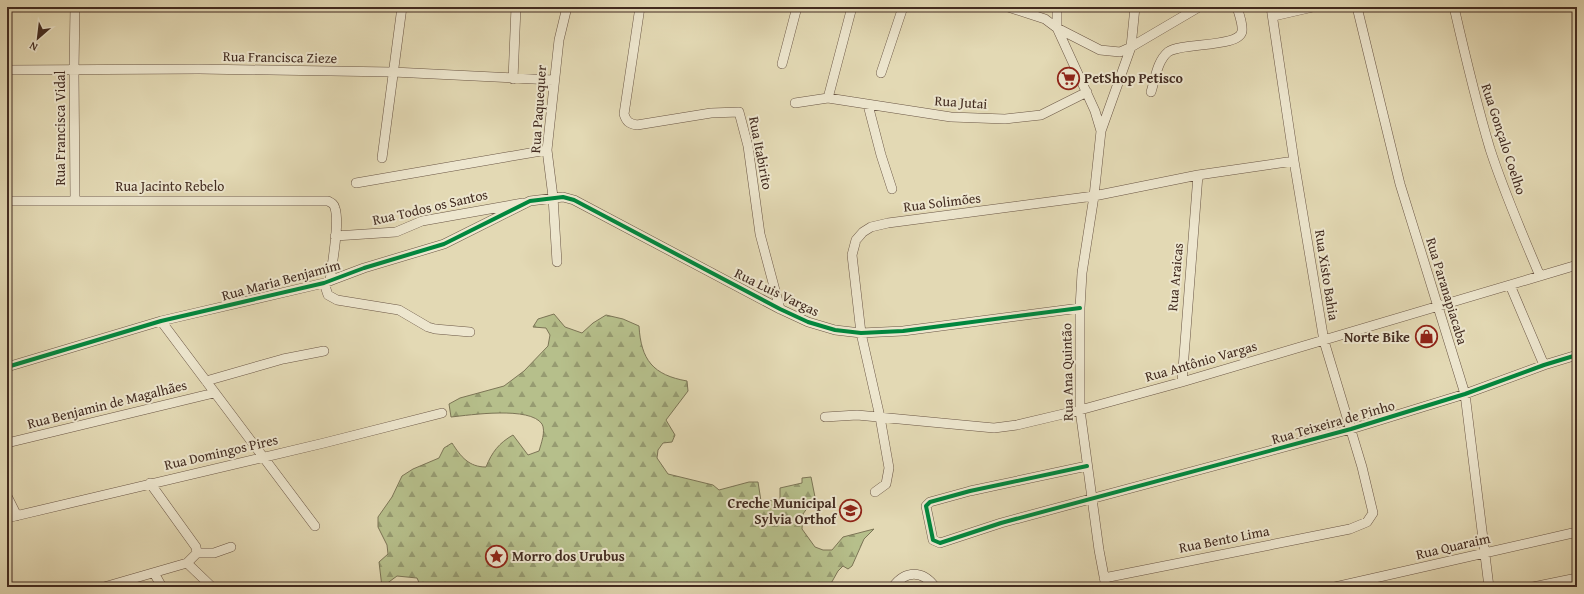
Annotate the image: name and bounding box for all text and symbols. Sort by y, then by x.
north arrow [18,18,58,58]
text: N [26,38,40,56]
street label: Rua Francisca Zieze [223,46,338,68]
street label: Rua Paquequer [525,64,551,154]
supermarket icon: PetShop Petisco [1055,65,1081,91]
place label: PetShop Petisco [1084,68,1184,88]
street label: Rua Francisca Vidal [50,70,70,186]
street label: Rua Gonçalo Coelho [1477,81,1531,197]
street label: Rua Jutai [934,90,988,114]
street label: Rua Itabirito [744,115,778,191]
street label: Rua Jacinto Rebelo [115,176,225,196]
street label: Rua Todos os Santos [370,184,490,230]
street label: Rua Solimões [902,187,982,217]
street label: Rua Xisto Bahia [1310,228,1344,322]
street label: Rua Paranapiacaba [1421,235,1473,347]
street label: Rua Araicas [1162,242,1188,312]
street label: Rua Maria Benjamim [219,254,343,305]
street label: Rua Luis Vargas [731,263,823,321]
street label: Rua Ana Quintão [1056,323,1078,421]
shop icon: Norte Bike [1413,324,1439,350]
place label: Norte Bike [1344,327,1410,347]
street label: Rua Antônio Vargas [1143,335,1259,387]
street label: Rua Benjamin de Magalhães [25,374,189,434]
street label: Rua Teixeira de Pinho [1269,395,1397,449]
street label: Rua Domingos Pires [162,429,280,475]
place label: Creche Municipal Sylvia Orthof [728,493,838,529]
school or university icon: Creche Municipal Sylvia Orthof [838,498,864,524]
street label: Rua Bento Lima [1177,520,1271,558]
street label: Rua Quaraim [1414,528,1493,564]
place icon: Morro dos Urubus [484,543,510,569]
place label: Morro dos Urubus [512,546,625,566]

